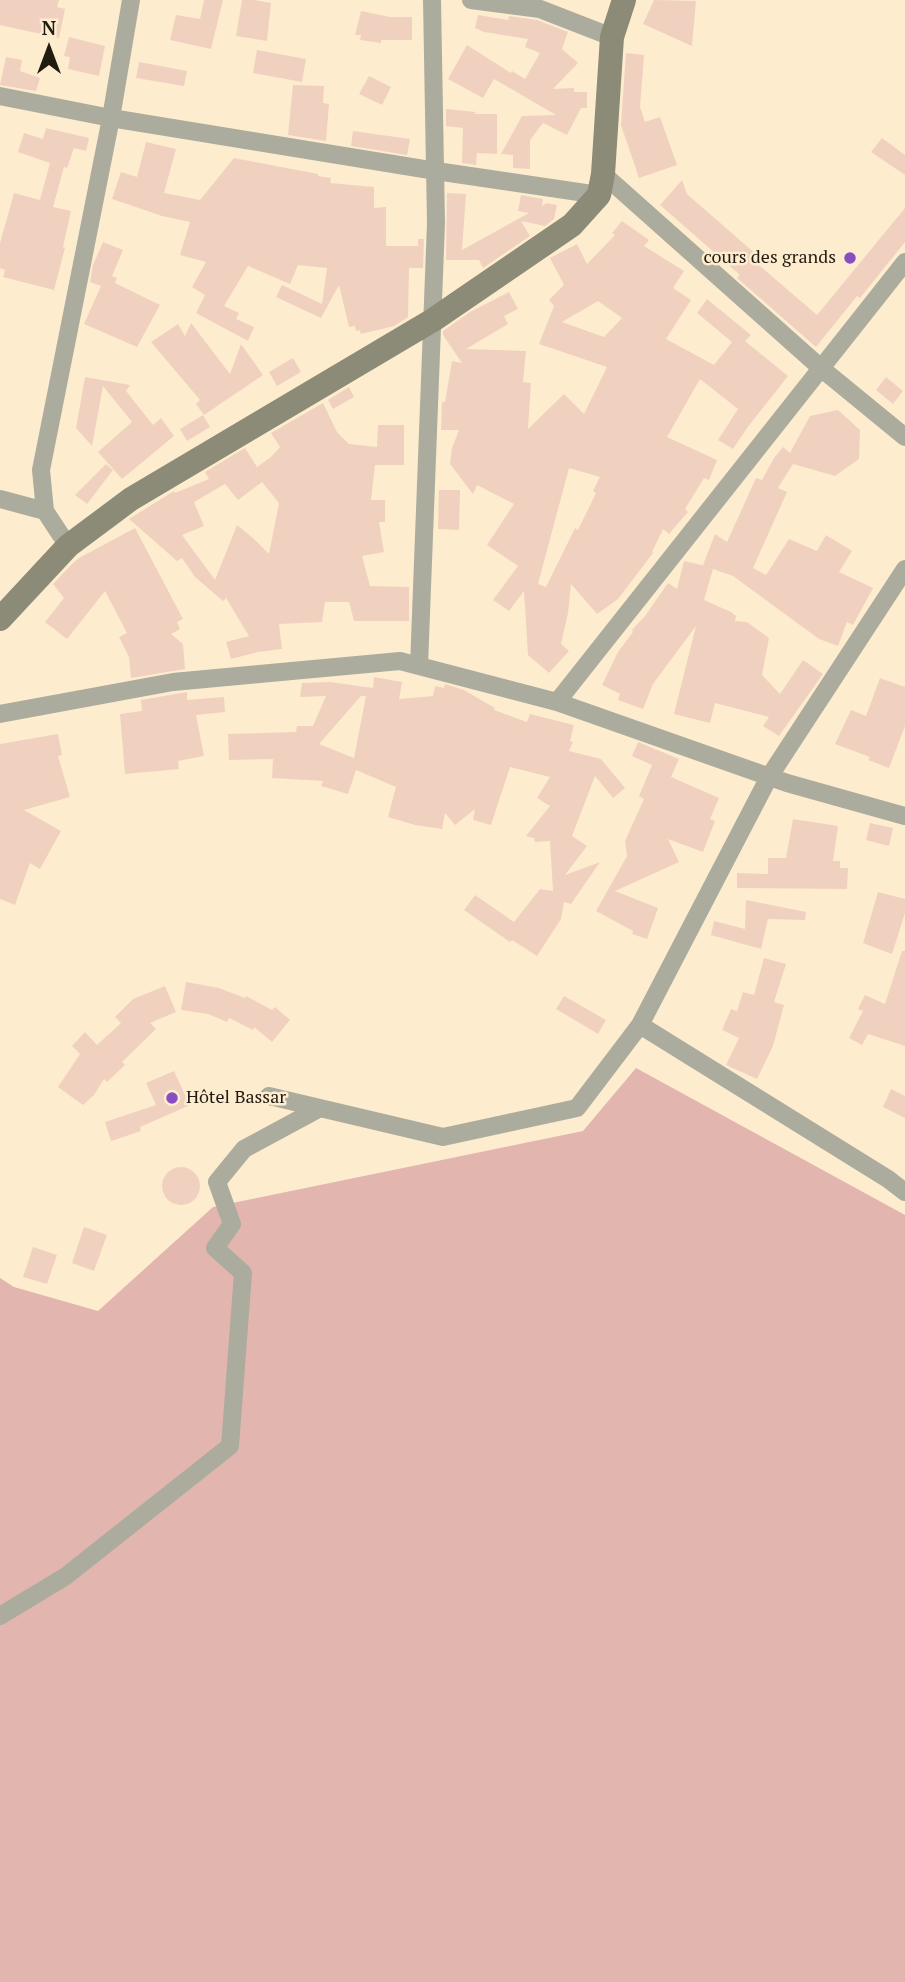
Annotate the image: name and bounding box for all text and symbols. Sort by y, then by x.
north arrow [14,14,84,84]
text: N [42,15,56,40]
place label: cours des grands [703,247,836,269]
marker: cours des grands [842,250,858,266]
place label: Hôtel Bassar [186,1087,286,1109]
marker: Hôtel Bassar [164,1090,180,1106]

